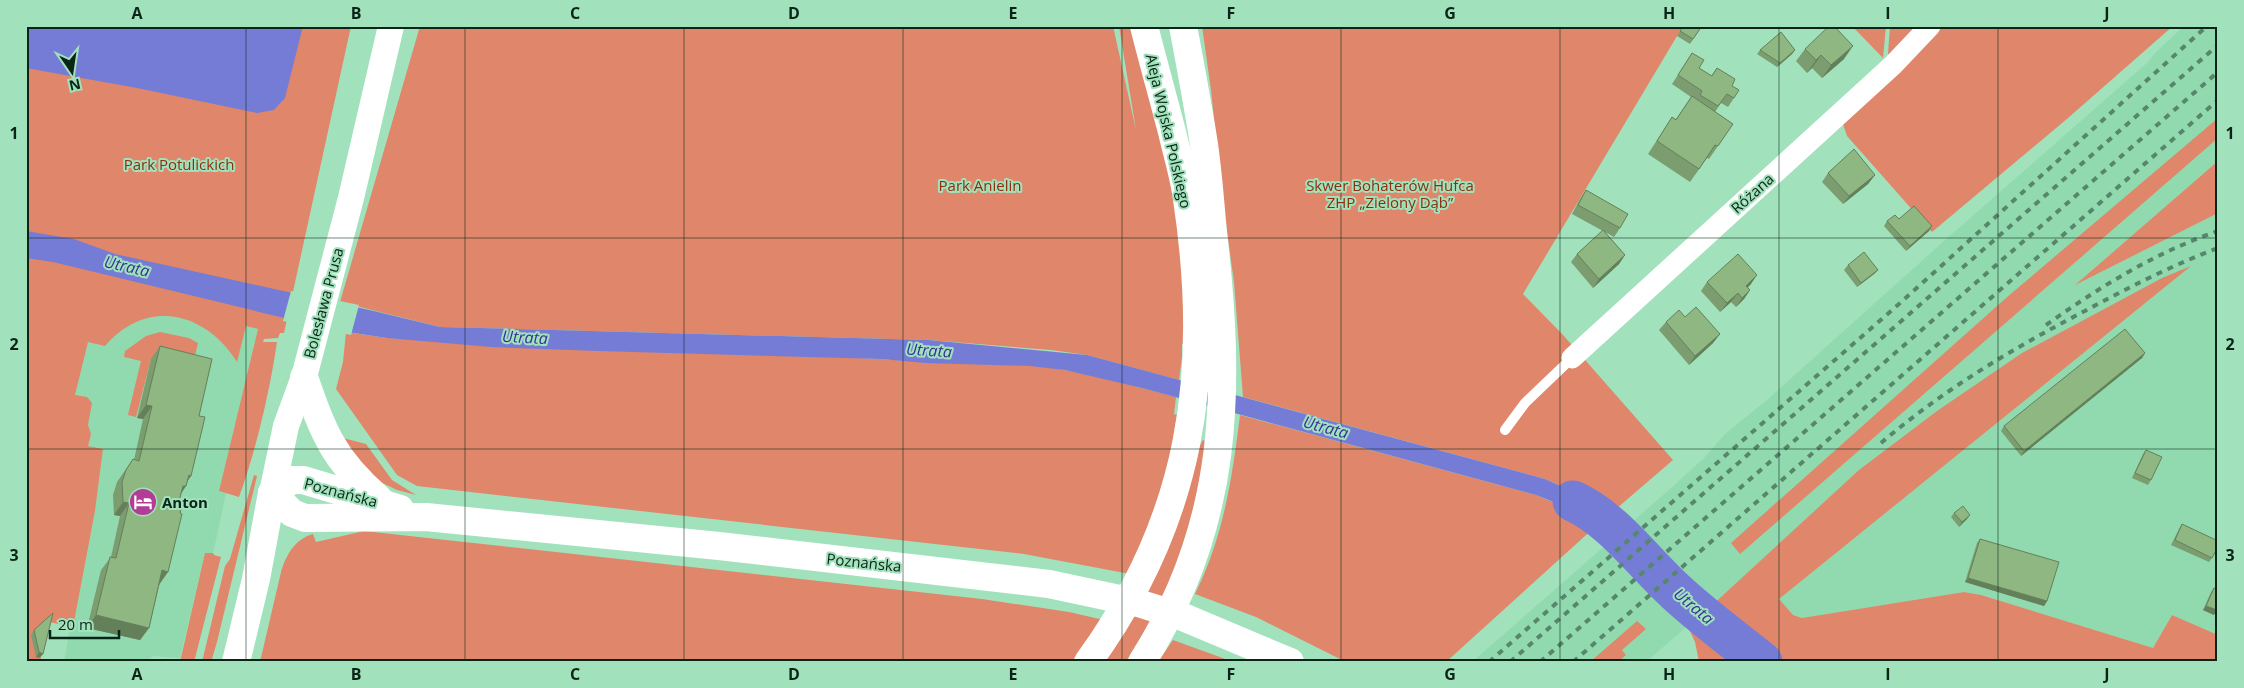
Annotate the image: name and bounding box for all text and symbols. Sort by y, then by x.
text: A [131,2,143,24]
text: B [351,2,361,24]
text: C [570,2,580,24]
text: D [788,2,800,24]
text: E [1009,2,1018,24]
text: F [1227,2,1235,24]
text: G [1444,2,1456,24]
text: H [1663,2,1675,24]
text: I [1885,2,1891,24]
text: J [2102,2,2110,24]
north arrow [48,48,98,98]
street label: Aleja Wojska Polskiego [1141,52,1197,210]
text: N [67,75,83,96]
text: 1 [9,122,19,144]
text: 1 [2225,122,2235,144]
park label: Park Potulickich [124,154,234,174]
street label: Różana [1726,168,1778,218]
park label: Park Anielin [939,175,1021,195]
park label: Skwer Bohaterów Hufca ZHP „Zielony Dąb” [1306,175,1474,212]
street label: Bolesława Prusa [299,245,347,361]
water label: Utrata [102,250,152,282]
water label: Utrata [502,325,548,349]
text: 2 [9,333,19,355]
text: 2 [2225,333,2235,355]
water label: Utrata [905,337,953,363]
water label: Utrata [1301,410,1351,444]
street label: Poznańska [302,473,380,511]
hotel icon: Anton [128,487,158,517]
place label: Anton [162,492,208,512]
text: 3 [9,544,19,566]
text: 3 [2225,544,2235,566]
street label: Poznańska [826,548,902,576]
water label: Utrata [1669,583,1719,629]
scale bar [50,608,119,640]
text: 20 m [58,614,93,634]
text: A [131,663,143,685]
text: B [351,663,361,685]
text: C [570,663,580,685]
text: D [788,663,800,685]
text: E [1009,663,1018,685]
text: F [1227,663,1235,685]
text: G [1444,663,1456,685]
text: H [1663,663,1675,685]
text: I [1885,663,1891,685]
text: J [2102,663,2110,685]

